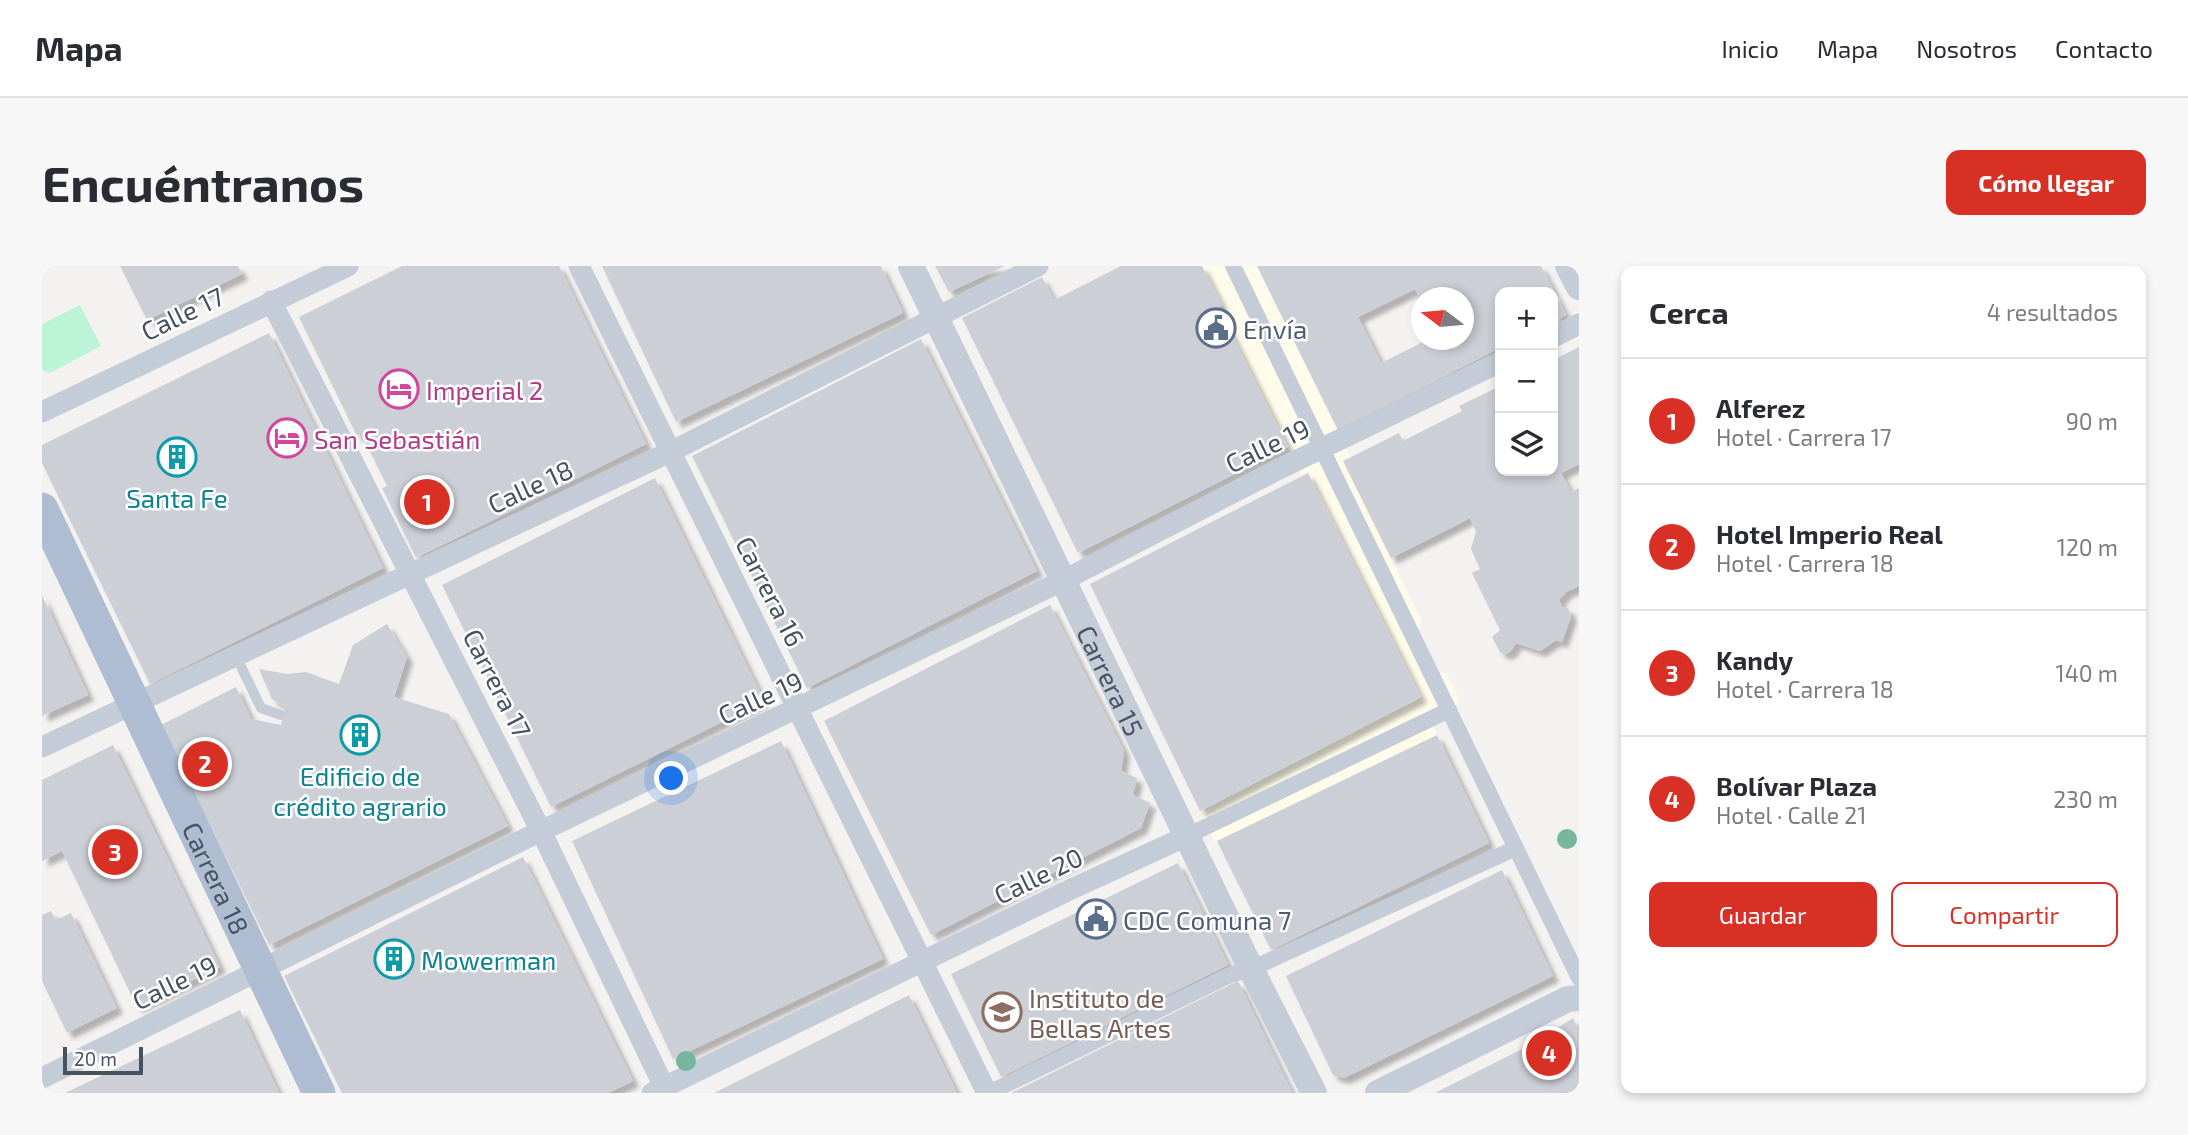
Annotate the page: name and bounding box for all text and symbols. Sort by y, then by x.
text: Mapa [35,28,123,68]
text: Inicio [1721,34,1779,63]
text: Mapa [1817,34,1878,63]
text: Nosotros [1916,34,2017,63]
text: Contacto [2055,34,2153,63]
button: Cómo llegar [1946,150,2146,215]
text: Encuéntranos [42,153,364,212]
street label: Calle 17 [136,280,228,346]
north arrow [1411,287,1474,350]
map controls [1495,287,1558,476]
button: + [1495,287,1558,350]
text: Cerca [1649,294,1729,330]
text: 4 resultados [1987,298,2118,326]
public building icon: Envía [1195,307,1237,349]
place label: Envía [1243,313,1307,344]
button: − [1495,350,1558,413]
hotel icon: Imperial 2 [378,368,420,410]
place label: Imperial 2 [426,374,543,405]
text: Alferez [1716,392,1806,423]
text: 1 [1667,407,1677,435]
text: 90 m [2066,407,2118,435]
street label: Calle 19 [1220,411,1314,479]
button: layers [1495,413,1558,476]
hotel icon: San Sebastián [266,417,308,459]
place label: San Sebastián [314,423,480,454]
text: Hotel · Carrera 17 [1716,423,1892,451]
building icon: Santa Fe [156,436,198,478]
street label: Calle 18 [482,453,578,519]
pin: 1 [404,476,450,528]
place label: Santa Fe [126,482,228,513]
text: Hotel Imperio Real [1716,518,1943,549]
street label: Carrera 16 [730,531,812,651]
text: 2 [1665,533,1679,561]
text: 120 m [2057,533,2118,561]
text: Hotel · Carrera 18 [1716,549,1894,577]
street label: Carrera 15 [1072,620,1151,740]
street label: Carrera 17 [457,624,539,742]
text: Kandy [1716,644,1793,675]
text: 3 [1665,659,1679,687]
text: 140 m [2056,659,2118,687]
street label: Calle 19 [713,664,807,730]
text: Hotel · Carrera 18 [1716,675,1894,703]
building icon: Edificio de crédito agrario [339,714,381,756]
pin: 2 [182,738,228,790]
place label: Edificio de crédito agrario [273,760,447,821]
your location [654,761,688,795]
text: Bolívar Plaza [1716,770,1877,801]
text: 4 [1665,785,1679,813]
text: 230 m [2053,785,2118,813]
text: Hotel · Calle 21 [1716,801,1866,829]
street label: Carrera 18 [177,817,257,939]
pin: 3 [92,826,138,878]
street label: Calle 20 [989,840,1087,910]
button: Guardar [1649,882,1877,947]
button: Compartir [1891,882,2118,947]
public building icon: CDC Comuna 7 [1075,898,1117,940]
place label: CDC Comuna 7 [1123,904,1291,935]
building icon: Mowerman [373,938,415,980]
place label: Mowerman [421,944,556,975]
street label: Calle 19 [127,948,221,1016]
place label: Instituto de Bellas Artes [1029,982,1171,1043]
school or university icon: Instituto de Bellas Artes [981,991,1023,1033]
pin: 4 [1526,1027,1572,1079]
scale bar [63,1044,144,1076]
text: 20 m [74,1047,117,1070]

